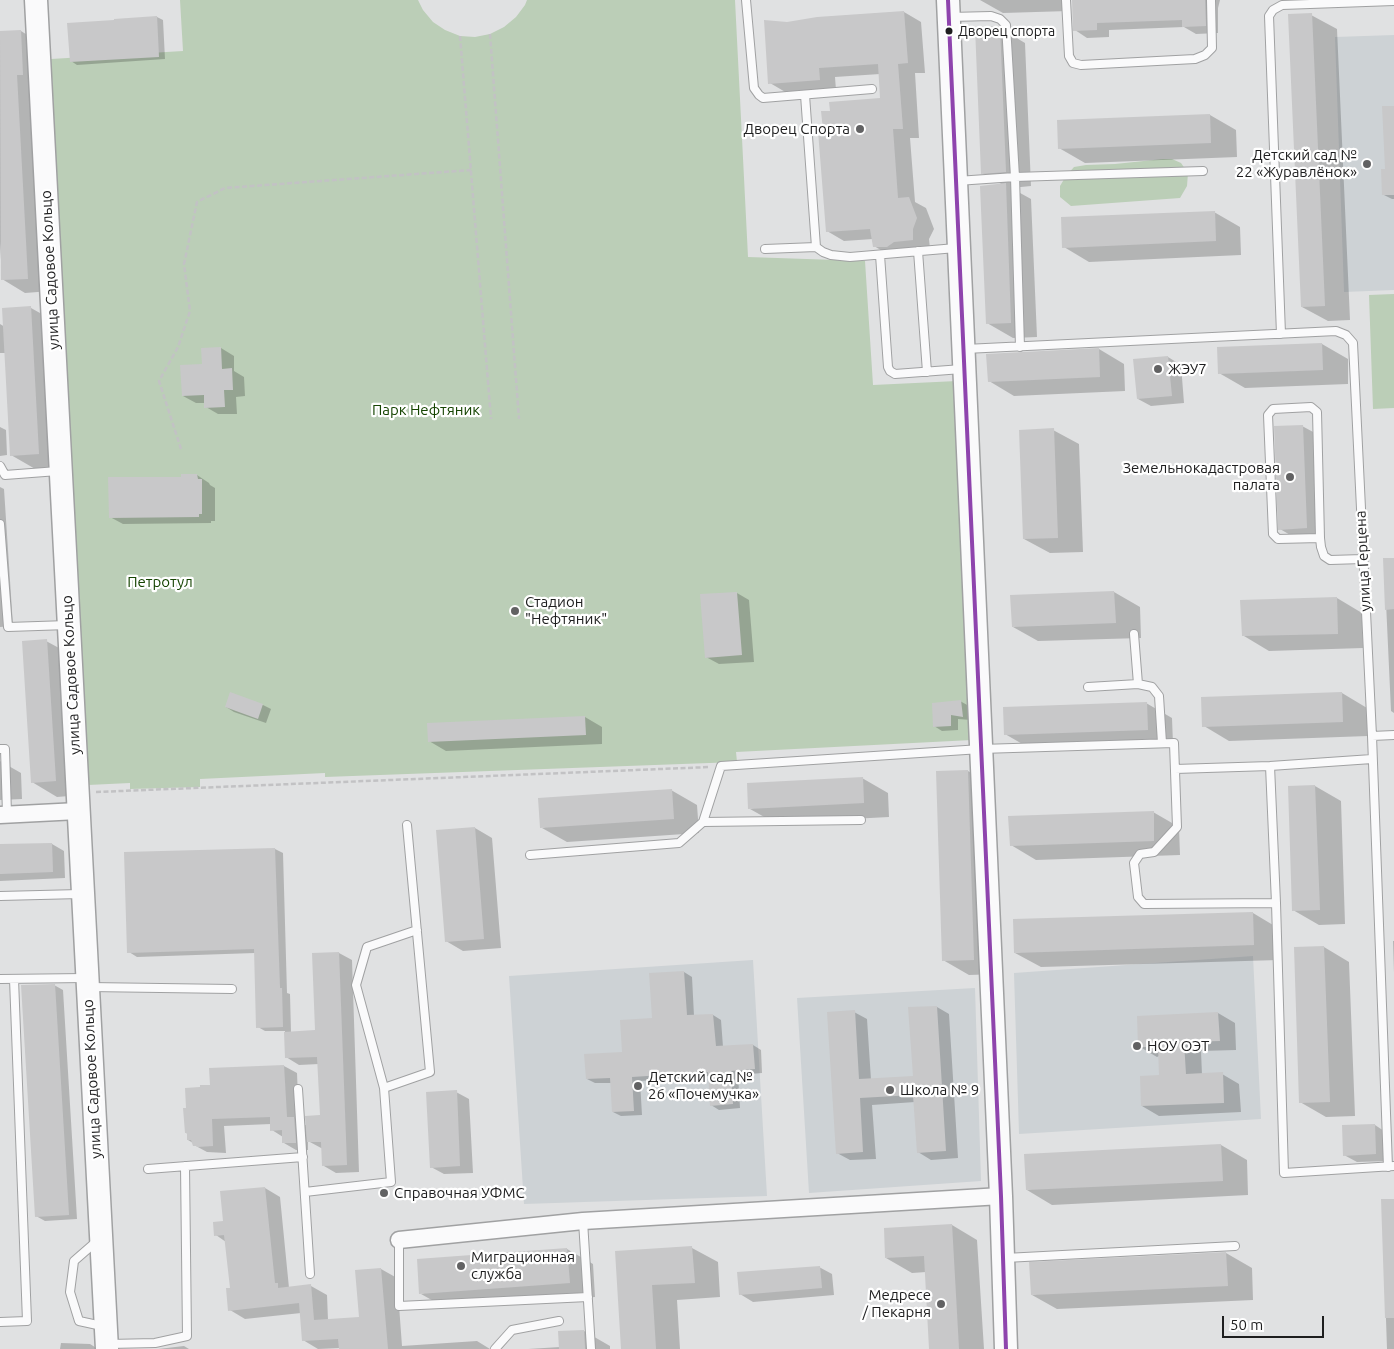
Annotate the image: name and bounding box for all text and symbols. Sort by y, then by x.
place label: Дворец спорта [958,23,1055,39]
marker: Дворец спорта [944,26,954,36]
place label: Дворец Спорта [744,120,850,138]
marker: Дворец Спорта [854,123,866,135]
place label: Детский сад № 22 «Журавлёнок» [1236,146,1357,181]
marker: Детский сад № 22 «Журавлёнок» [1361,158,1373,170]
street label: улица Садовое Кольцо [37,190,63,350]
place label: ЖЭУ7 [1168,360,1207,378]
marker: ЖЭУ7 [1152,363,1164,375]
park label: Парк Нефтяник [372,401,480,419]
place label: Земельнокадастровая палата [1123,459,1280,494]
marker: Земельнокадастровая палата [1284,471,1296,483]
street label: улица Герцена [1351,510,1375,612]
park label: Петротул [127,573,193,591]
place label: Стадион "Нефтяник" [525,593,607,628]
street label: улица Садовое Кольцо [58,595,84,755]
marker: Стадион "Нефтяник" [509,605,521,617]
street label: улица Садовое Кольцо [79,999,105,1159]
place label: НОУ ОЭТ [1147,1037,1209,1055]
marker: НОУ ОЭТ [1131,1040,1143,1052]
place label: Детский сад № 26 «Почемучка» [648,1068,759,1103]
marker: Детский сад № 26 «Почемучка» [632,1080,644,1092]
place label: Школа № 9 [900,1081,979,1099]
marker: Школа № 9 [884,1084,896,1096]
place label: Справочная УФМС [394,1184,525,1202]
marker: Справочная УФМС [378,1187,390,1199]
place label: Миграционная служба [471,1248,575,1283]
marker: Миграционная служба [455,1260,467,1272]
place label: Медресе / Пекарня [862,1286,931,1321]
marker: Медресе / Пекарня [935,1298,947,1310]
scale bar [1224,1306,1326,1338]
text: 50 m [1230,1316,1263,1333]

